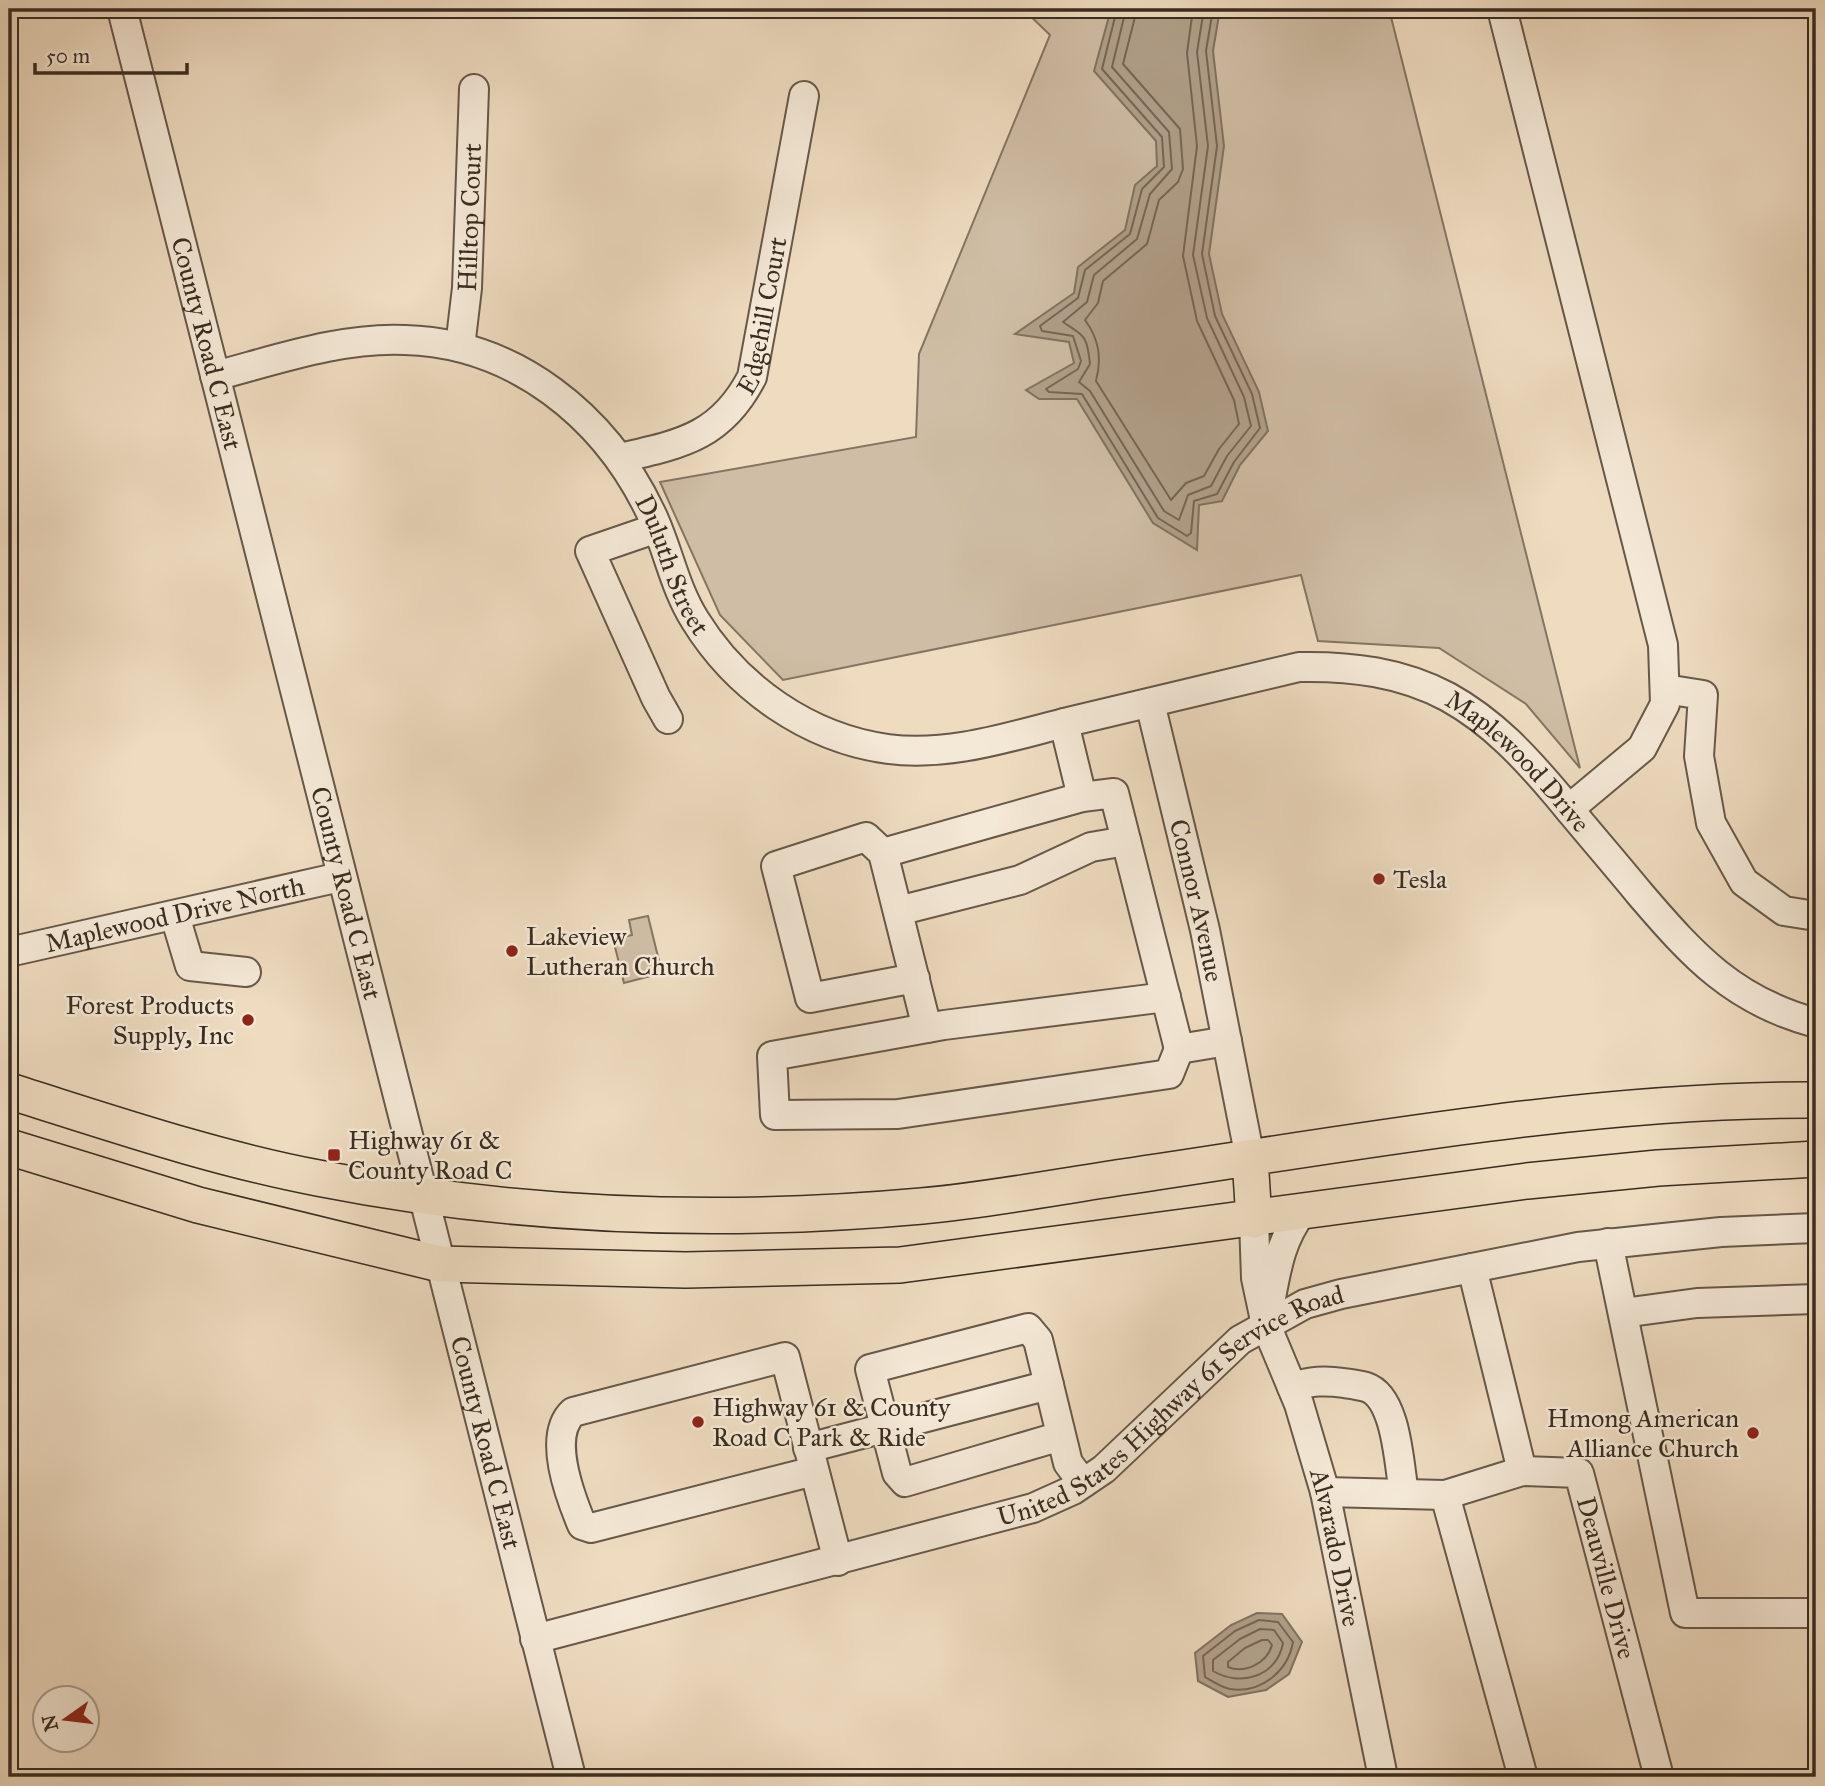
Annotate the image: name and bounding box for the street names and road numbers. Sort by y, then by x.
street label: Hilltop Court [451,143,488,292]
street label: County Road C East [165,234,249,453]
street label: Edgehill Court [729,234,794,400]
street label: Duluth Street [629,489,716,641]
street label: Maplewood Drive [1440,683,1597,839]
street label: County Road C East [304,783,389,1003]
street label: Connor Avenue [1163,816,1231,985]
street label: Maplewood Drive North [42,869,308,959]
street label: United States Highway 61 Service Road [994,1278,1347,1533]
street label: County Road C East [444,1333,528,1552]
street label: Alvarado Drive [1303,1464,1368,1629]
street label: Deauville Drive [1570,1493,1643,1662]

